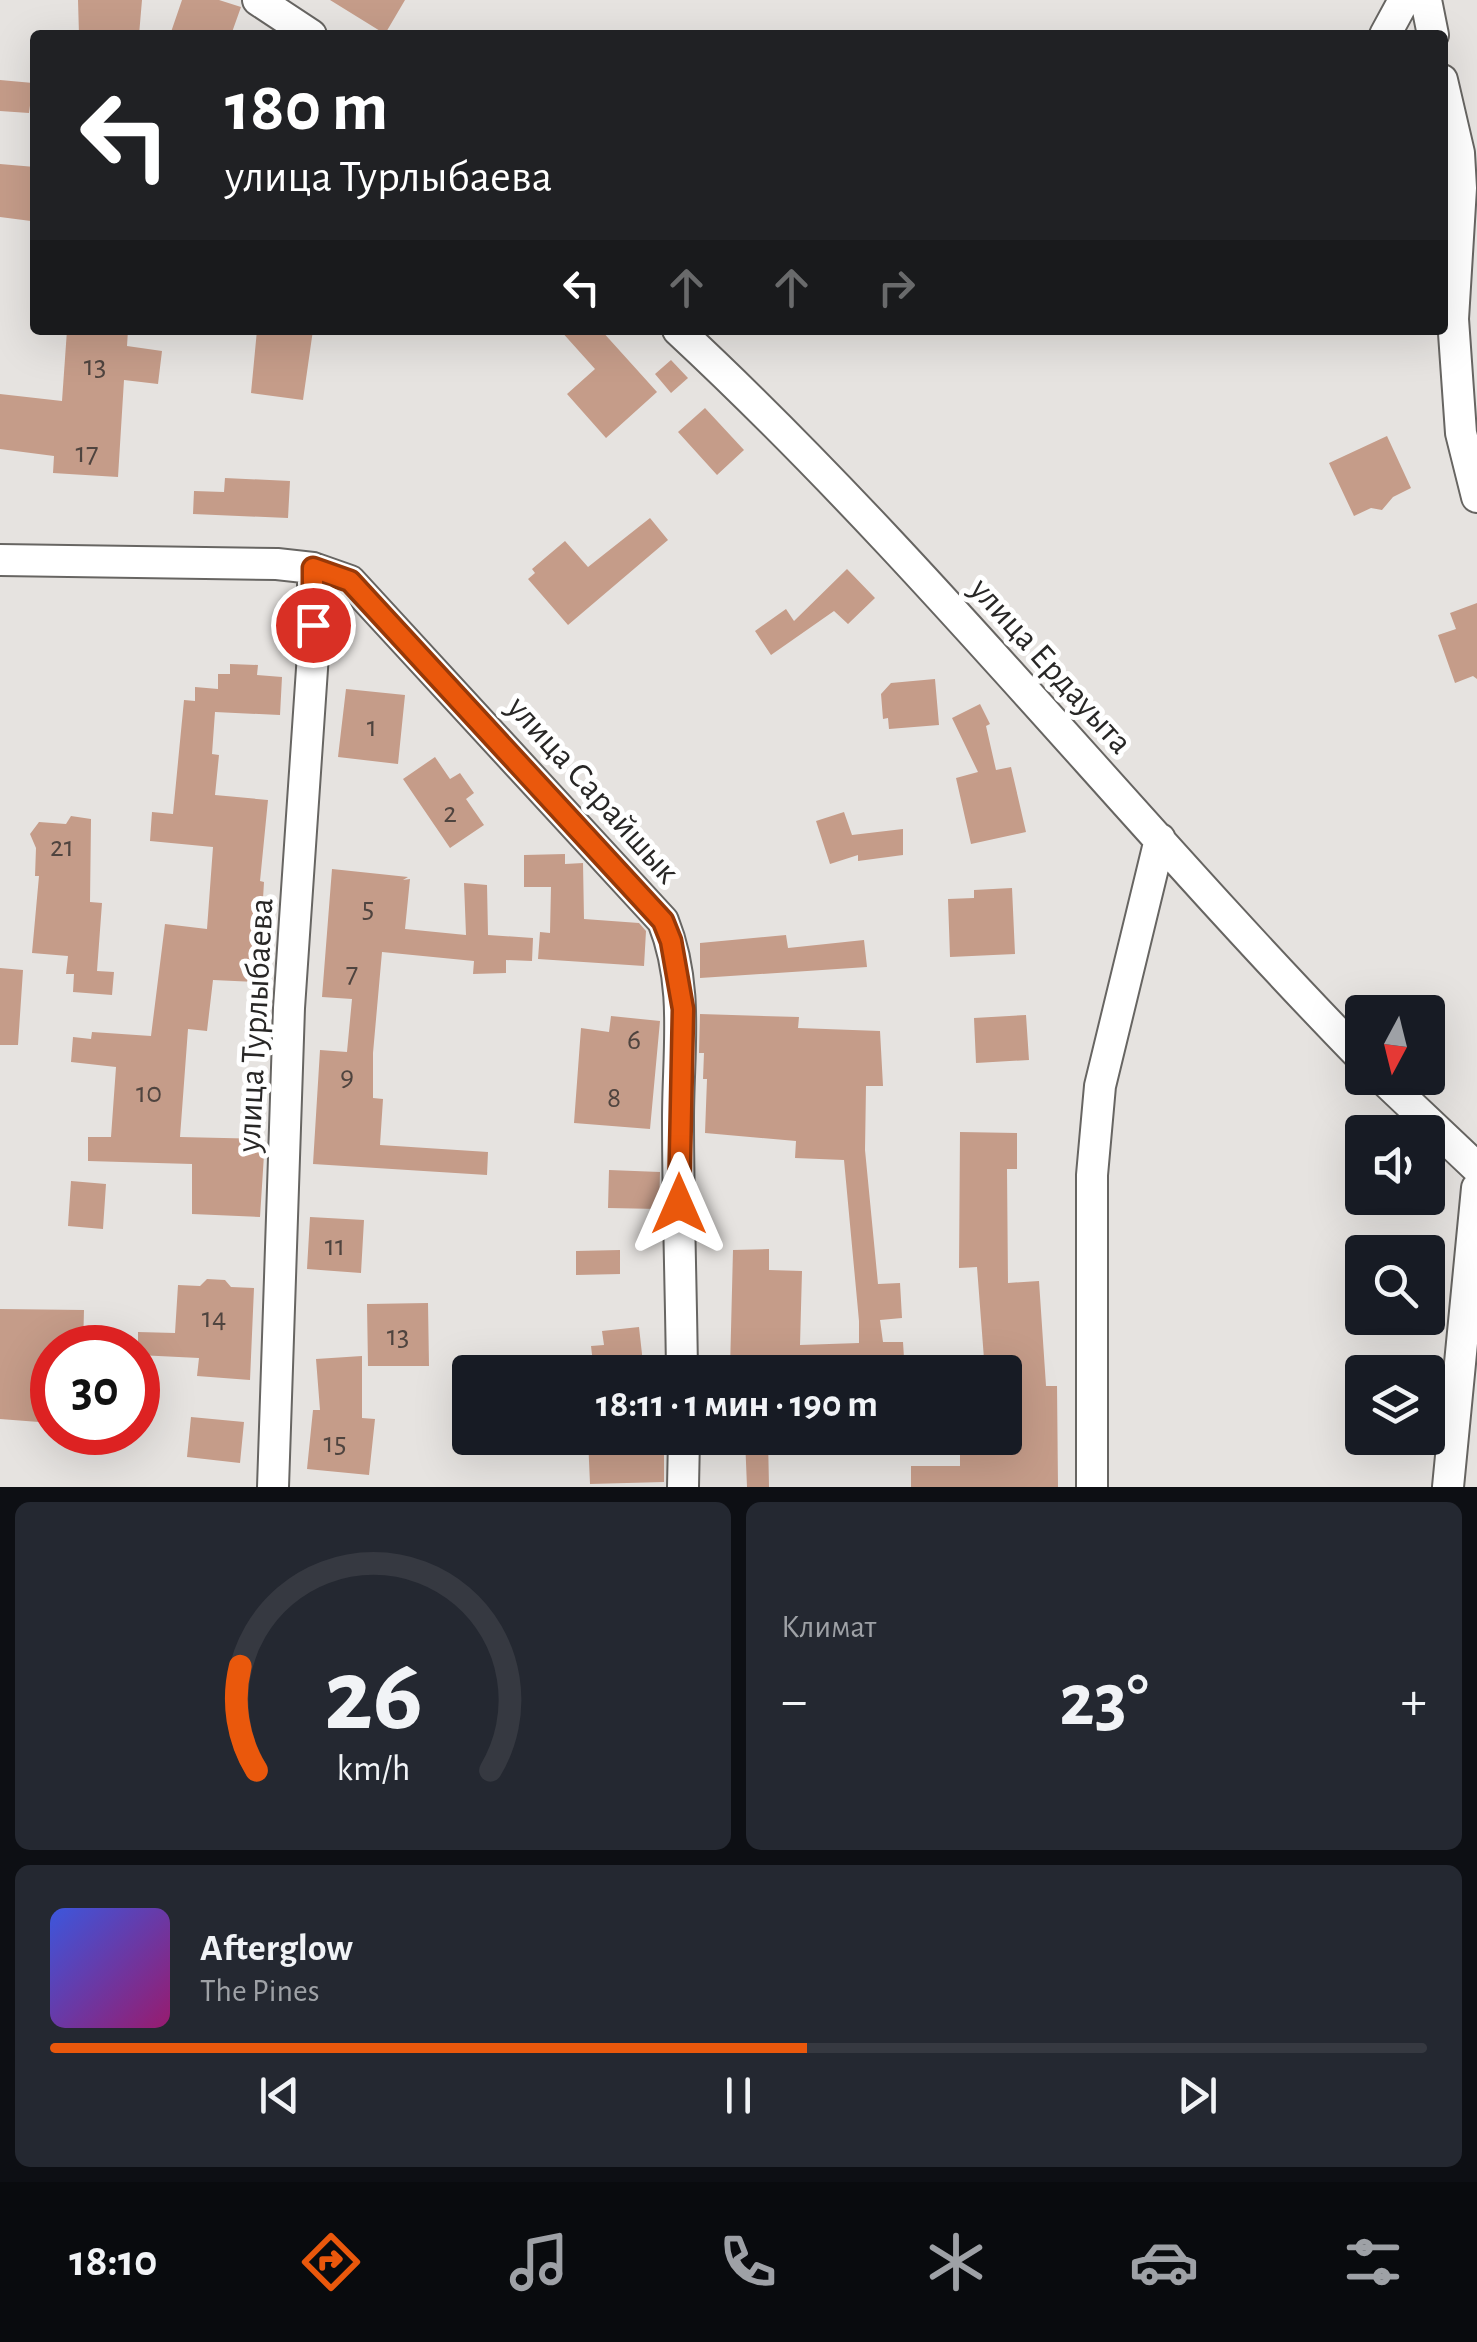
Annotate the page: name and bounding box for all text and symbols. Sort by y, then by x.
icon: left [60,70,190,200]
text: 180 m [225,73,388,143]
text: улица Турлыбаева [225,155,552,200]
icon: left [554,260,609,315]
icon: ahead [659,260,714,315]
icon: ahead [764,260,819,315]
icon: right [869,260,924,315]
house number: 13 [84,351,106,381]
house number: 17 [76,438,98,468]
street label: улица Ердауыта [963,571,1138,761]
pin [271,583,356,668]
icon: arrive [286,598,341,653]
street label: улица Сарайшык [500,689,686,890]
house number: 1 [367,712,377,742]
house number: 2 [443,798,457,828]
house number: 21 [50,832,74,862]
house number: 5 [362,893,374,923]
street label: улица Турлыбаева [231,897,280,1154]
house number: 7 [346,958,358,988]
north arrow [1345,995,1445,1095]
map controls [1345,995,1445,1455]
house number: 6 [627,1025,641,1055]
house number: 9 [340,1062,354,1092]
house number: 10 [136,1078,162,1108]
house number: 8 [607,1083,621,1113]
button: sound [1345,1115,1445,1215]
position arrow [627,1152,731,1256]
house number: 11 [325,1231,345,1261]
button: search [1345,1235,1445,1335]
house number: 14 [202,1303,226,1333]
house number: 13 [387,1321,409,1351]
speed limit sign: 30 [30,1325,160,1455]
button: layers [1345,1355,1445,1455]
text: 18:11 · 1 мин · 190 m [596,1386,878,1424]
house number: 15 [324,1428,346,1458]
text: Климат [781,1611,876,1643]
text: 26 [323,1645,423,1749]
text: 23° [1059,1664,1149,1739]
text: − [781,1674,807,1729]
text: + [1401,1674,1427,1729]
text: km/h [336,1751,410,1787]
text: Afterglow [200,1930,353,1968]
text: The Pines [200,1975,320,2007]
icon: previous [252,2068,307,2123]
icon: pause [711,2068,766,2123]
icon: next [1170,2068,1225,2123]
icon: directions [296,2227,366,2297]
icon: music [504,2227,574,2297]
icon: phone [713,2227,783,2297]
icon: climate [921,2227,991,2297]
icon: car [1129,2227,1199,2297]
icon: filters [1338,2227,1408,2297]
text: 18:10 [69,2239,158,2284]

